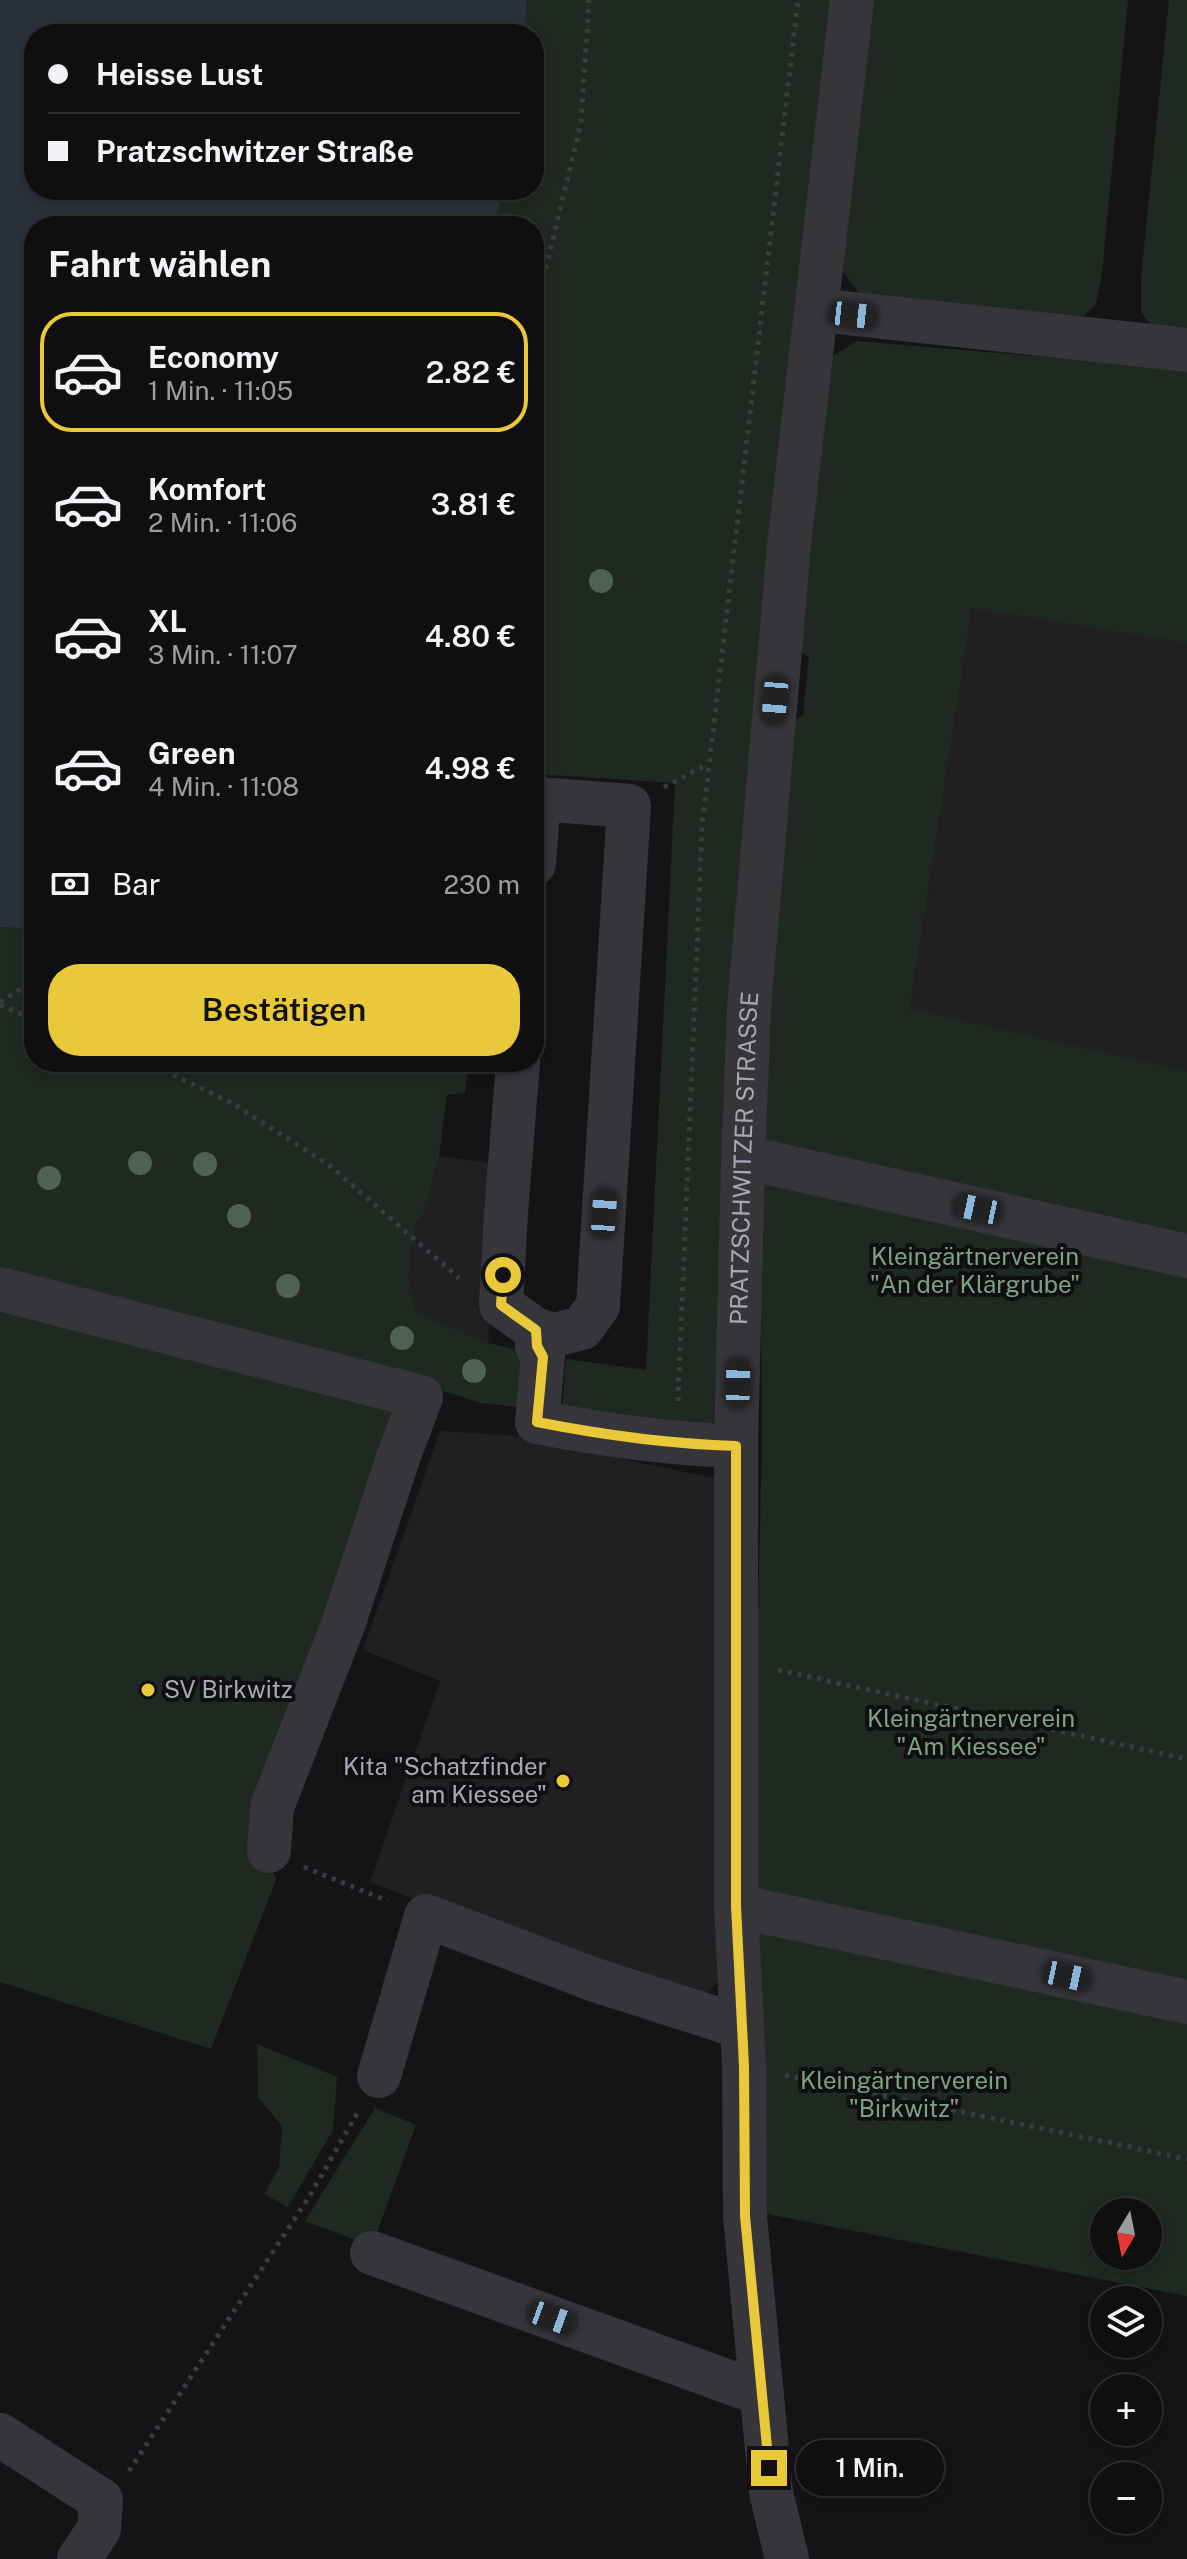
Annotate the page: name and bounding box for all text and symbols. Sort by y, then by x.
text: Heisse Lust [96,56,263,92]
text: Pratzschwitzer Straße [96,133,414,169]
text: Fahrt wählen [48,243,271,285]
car [828,301,878,329]
icon: car [52,336,124,408]
text: Economy [148,339,279,375]
text: 2.82 € [426,354,516,390]
text: 1 Min. · 11:05 [148,375,293,406]
icon: car [52,468,124,540]
text: Komfort [148,471,266,507]
text: 3.81 € [431,486,516,522]
text: 2 Min. · 11:06 [148,507,298,538]
icon: car [52,600,124,672]
text: XL [148,603,187,639]
text: 4.80 € [425,618,516,654]
text: 3 Min. · 11:07 [148,639,298,670]
car [761,675,789,725]
icon: car [52,732,124,804]
text: Green [148,735,235,771]
text: 4.98 € [424,750,516,786]
text: 4 Min. · 11:08 [148,771,299,802]
icon: cash [48,862,92,906]
text: Bar [112,866,160,902]
text: 230 m [444,869,520,900]
button: Bestätigen [48,964,520,1056]
street label: PRATZSCHWITZER STRASSE [724,990,763,1325]
car [590,1188,618,1238]
car [952,1192,1004,1226]
park label: Kleingärtnerverein "An der Klärgrube" [870,1242,1080,1298]
route start [485,1257,521,1293]
car [726,1359,750,1407]
place label: SV Birkwitz [164,1675,292,1703]
marker: SV Birkwitz [139,1681,157,1699]
park label: Kleingärtnerverein "Am Kiessee" [867,1704,1075,1760]
place label: Kita "Schatzfinder am Kiessee" [343,1752,547,1808]
marker: Kita "Schatzfinder am Kiessee" [554,1772,572,1790]
car [1041,1959,1093,1993]
park label: Kleingärtnerverein "Birkwitz" [800,2066,1008,2122]
north arrow [1090,2198,1162,2270]
map controls [1090,2198,1162,2534]
button: layers [1090,2286,1162,2358]
car [525,2299,579,2337]
button: + [1090,2374,1162,2446]
callout: 1 Min. [797,2440,945,2496]
route end [751,2450,787,2486]
text: 1 Min. [836,2452,904,2483]
button: − [1090,2462,1162,2534]

